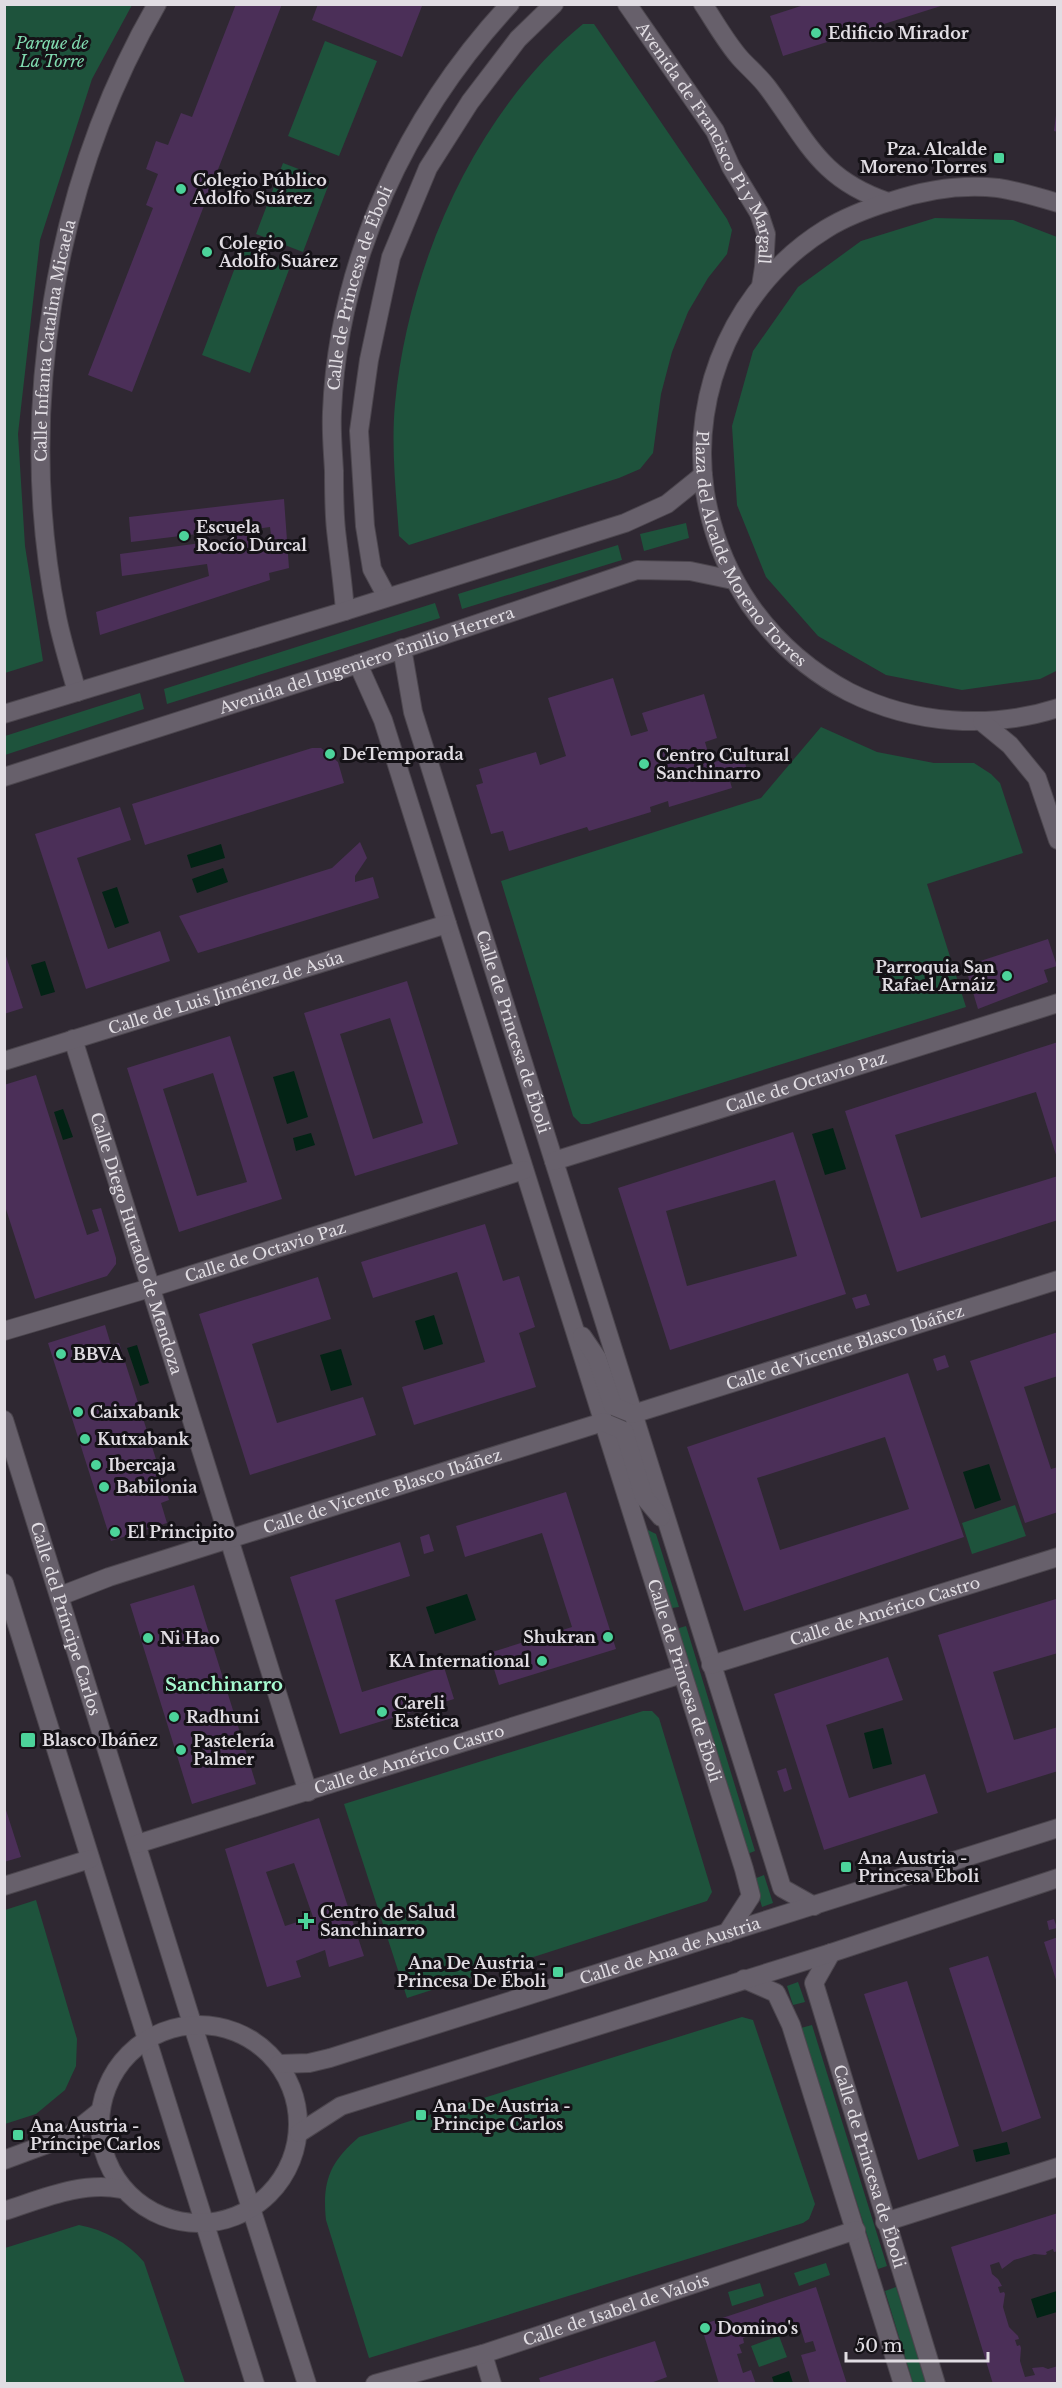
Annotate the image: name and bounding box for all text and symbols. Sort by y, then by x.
street label: Avenida de Francisco Pi y Margall [632,17,776,265]
place label: Edificio Mirador [828,23,969,43]
marker: Edificio Mirador [809,26,823,40]
park label: Parque de La Torre [14,33,89,71]
place label: Pza. Alcalde Moreno Torres [860,139,987,177]
marker: Pza. Alcalde Moreno Torres [992,151,1006,165]
place label: Colegio Público Adolfo Suárez [192,170,327,208]
marker: Colegio Público Adolfo Suárez [174,182,188,196]
street label: Calle de Princesa de Éboli [323,182,397,391]
street label: Calle Infanta Catalina Micaela [31,217,80,462]
place label: Colegio Adolfo Suárez [218,233,338,271]
marker: Colegio Adolfo Suárez [200,245,214,259]
street label: Plaza del Alcalde Moreno Torres [692,430,811,671]
place label: Escuela Rocío Dúrcal [196,517,307,555]
marker: Escuela Rocío Dúrcal [177,529,191,543]
street label: Avenida del Ingeniero Emilio Herrera [216,602,517,718]
place label: DeTemporada [342,744,464,764]
place label: Centro Cultural Sanchinarro [656,745,790,783]
marker: DeTemporada [323,747,337,761]
marker: Centro Cultural Sanchinarro [637,757,651,771]
street label: Calle de Princesa de Éboli [472,928,555,1136]
street label: Calle de Luis Jiménez de Asúa [106,947,346,1038]
place label: Parroquia San Rafael Arnáiz [875,957,995,995]
marker: Parroquia San Rafael Arnáiz [1000,969,1014,983]
street label: Calle de Octavio Paz [723,1047,889,1117]
street label: Calle Diego Hurtado de Mendoza [86,1110,187,1377]
street label: Calle de Octavio Paz [182,1217,348,1286]
street label: Calle de Vicente Blasco Ibáñez [723,1300,967,1394]
place label: BBVA [73,1344,124,1364]
marker: BBVA [54,1347,68,1361]
place label: Caixabank [90,1402,180,1422]
marker: Caixabank [71,1405,85,1419]
place label: Kutxabank [97,1429,190,1449]
marker: Kutxabank [78,1432,92,1446]
street label: Calle de Vicente Blasco Ibáñez [261,1444,504,1538]
place label: Ibercaja [108,1455,176,1475]
marker: Ibercaja [89,1458,103,1472]
place label: Babilonia [116,1477,197,1497]
marker: Babilonia [97,1480,111,1494]
street label: Calle del Príncipe Carlos [26,1519,105,1718]
place label: El Principito [127,1522,234,1542]
marker: El Principito [108,1525,122,1539]
street label: Calle de Américo Castro [787,1572,982,1650]
street label: Calle de Princesa de Éboli [643,1576,726,1785]
place label: Shukran [523,1627,596,1647]
place label: Ni Hao [160,1628,220,1648]
marker: Shukran [601,1630,615,1644]
marker: Ni Hao [141,1631,155,1645]
place label: KA International [389,1651,530,1671]
marker: KA International [535,1654,549,1668]
district label: Sanchinarro [165,1674,283,1696]
place label: Careli Estética [394,1693,459,1731]
marker: Careli Estética [375,1705,389,1719]
place label: Radhuni [186,1707,260,1727]
marker: Radhuni [167,1710,181,1724]
street label: Calle de Américo Castro [311,1720,507,1798]
place label: Blasco Ibáñez [42,1730,158,1750]
marker: Blasco Ibáñez [19,1731,37,1749]
place label: Pastelería Palmer [193,1731,274,1769]
marker: Pastelería Palmer [174,1743,188,1757]
place label: Ana Austria - Princesa Éboli [857,1848,979,1886]
marker: Ana Austria - Princesa Éboli [839,1860,853,1874]
place label: Centro de Salud Sanchinarro [320,1902,456,1940]
marker: Centro de Salud Sanchinarro [297,1912,315,1930]
street label: Calle de Ana de Austria [577,1913,763,1989]
place label: Ana De Austria - Princesa De Éboli [397,1953,546,1991]
marker: Ana De Austria - Princesa De Éboli [551,1965,565,1979]
street label: Calle de Princesa de Éboli [829,2062,910,2271]
place label: Ana De Austria - Principe Carlos [432,2096,571,2134]
marker: Ana De Austria - Principe Carlos [414,2108,428,2122]
place label: Ana Austria - Príncipe Carlos [29,2116,160,2154]
marker: Ana Austria - Príncipe Carlos [11,2128,25,2142]
street label: Calle de Isabel de Valois [520,2270,711,2350]
place label: Domino's [717,2318,798,2338]
marker: Domino's [698,2321,712,2335]
scale bar [846,2325,988,2363]
text: 50 m [855,2335,903,2357]

